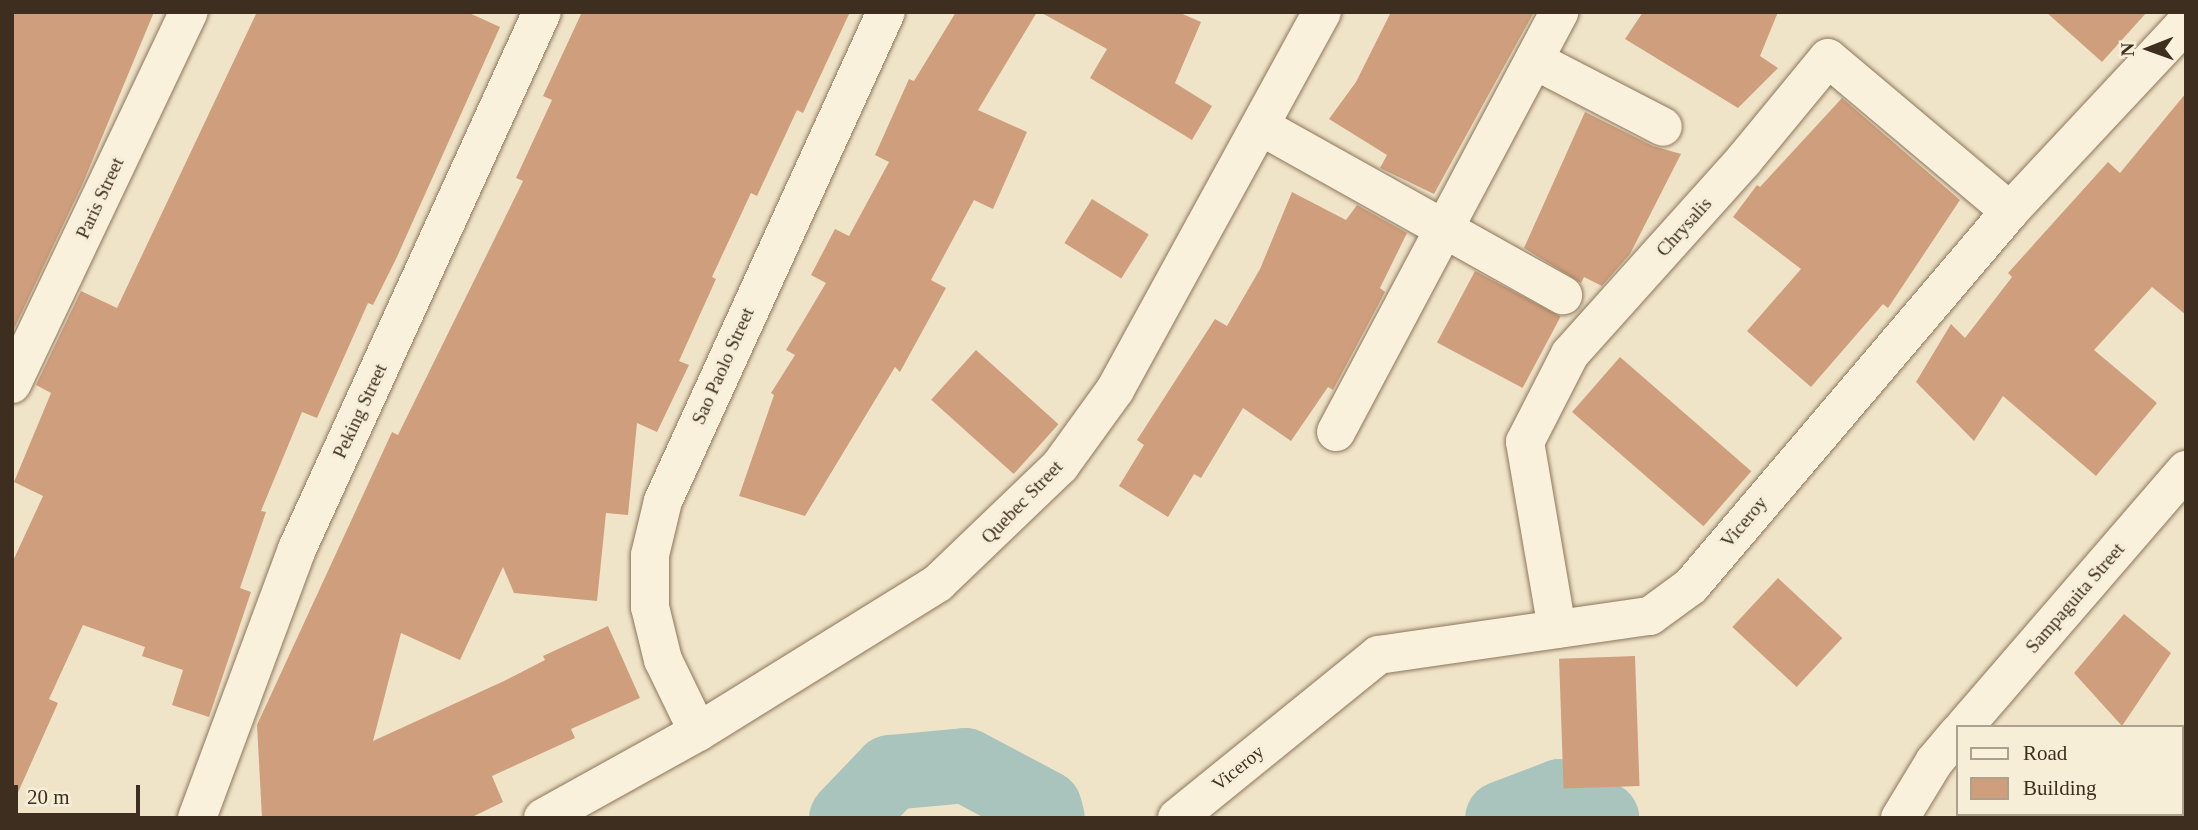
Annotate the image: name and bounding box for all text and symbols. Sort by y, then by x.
north arrow [2114,14,2184,84]
text: N [2117,42,2138,56]
street label: Paris Street [71,154,129,242]
street label: Chrysalis [1652,193,1716,261]
street label: Sao Paolo Street [687,304,759,428]
street label: Peking Street [328,360,392,462]
street label: Quebec Street [977,456,1067,548]
street label: Viceroy [1716,492,1772,552]
street label: Sampaguita Street [2021,538,2129,658]
legend [1956,725,2184,816]
street label: Viceroy [1207,740,1269,796]
text: Road [2023,741,2067,765]
scale bar [18,770,144,814]
text: Building [2023,776,2097,800]
text: 20 m [27,785,70,809]

